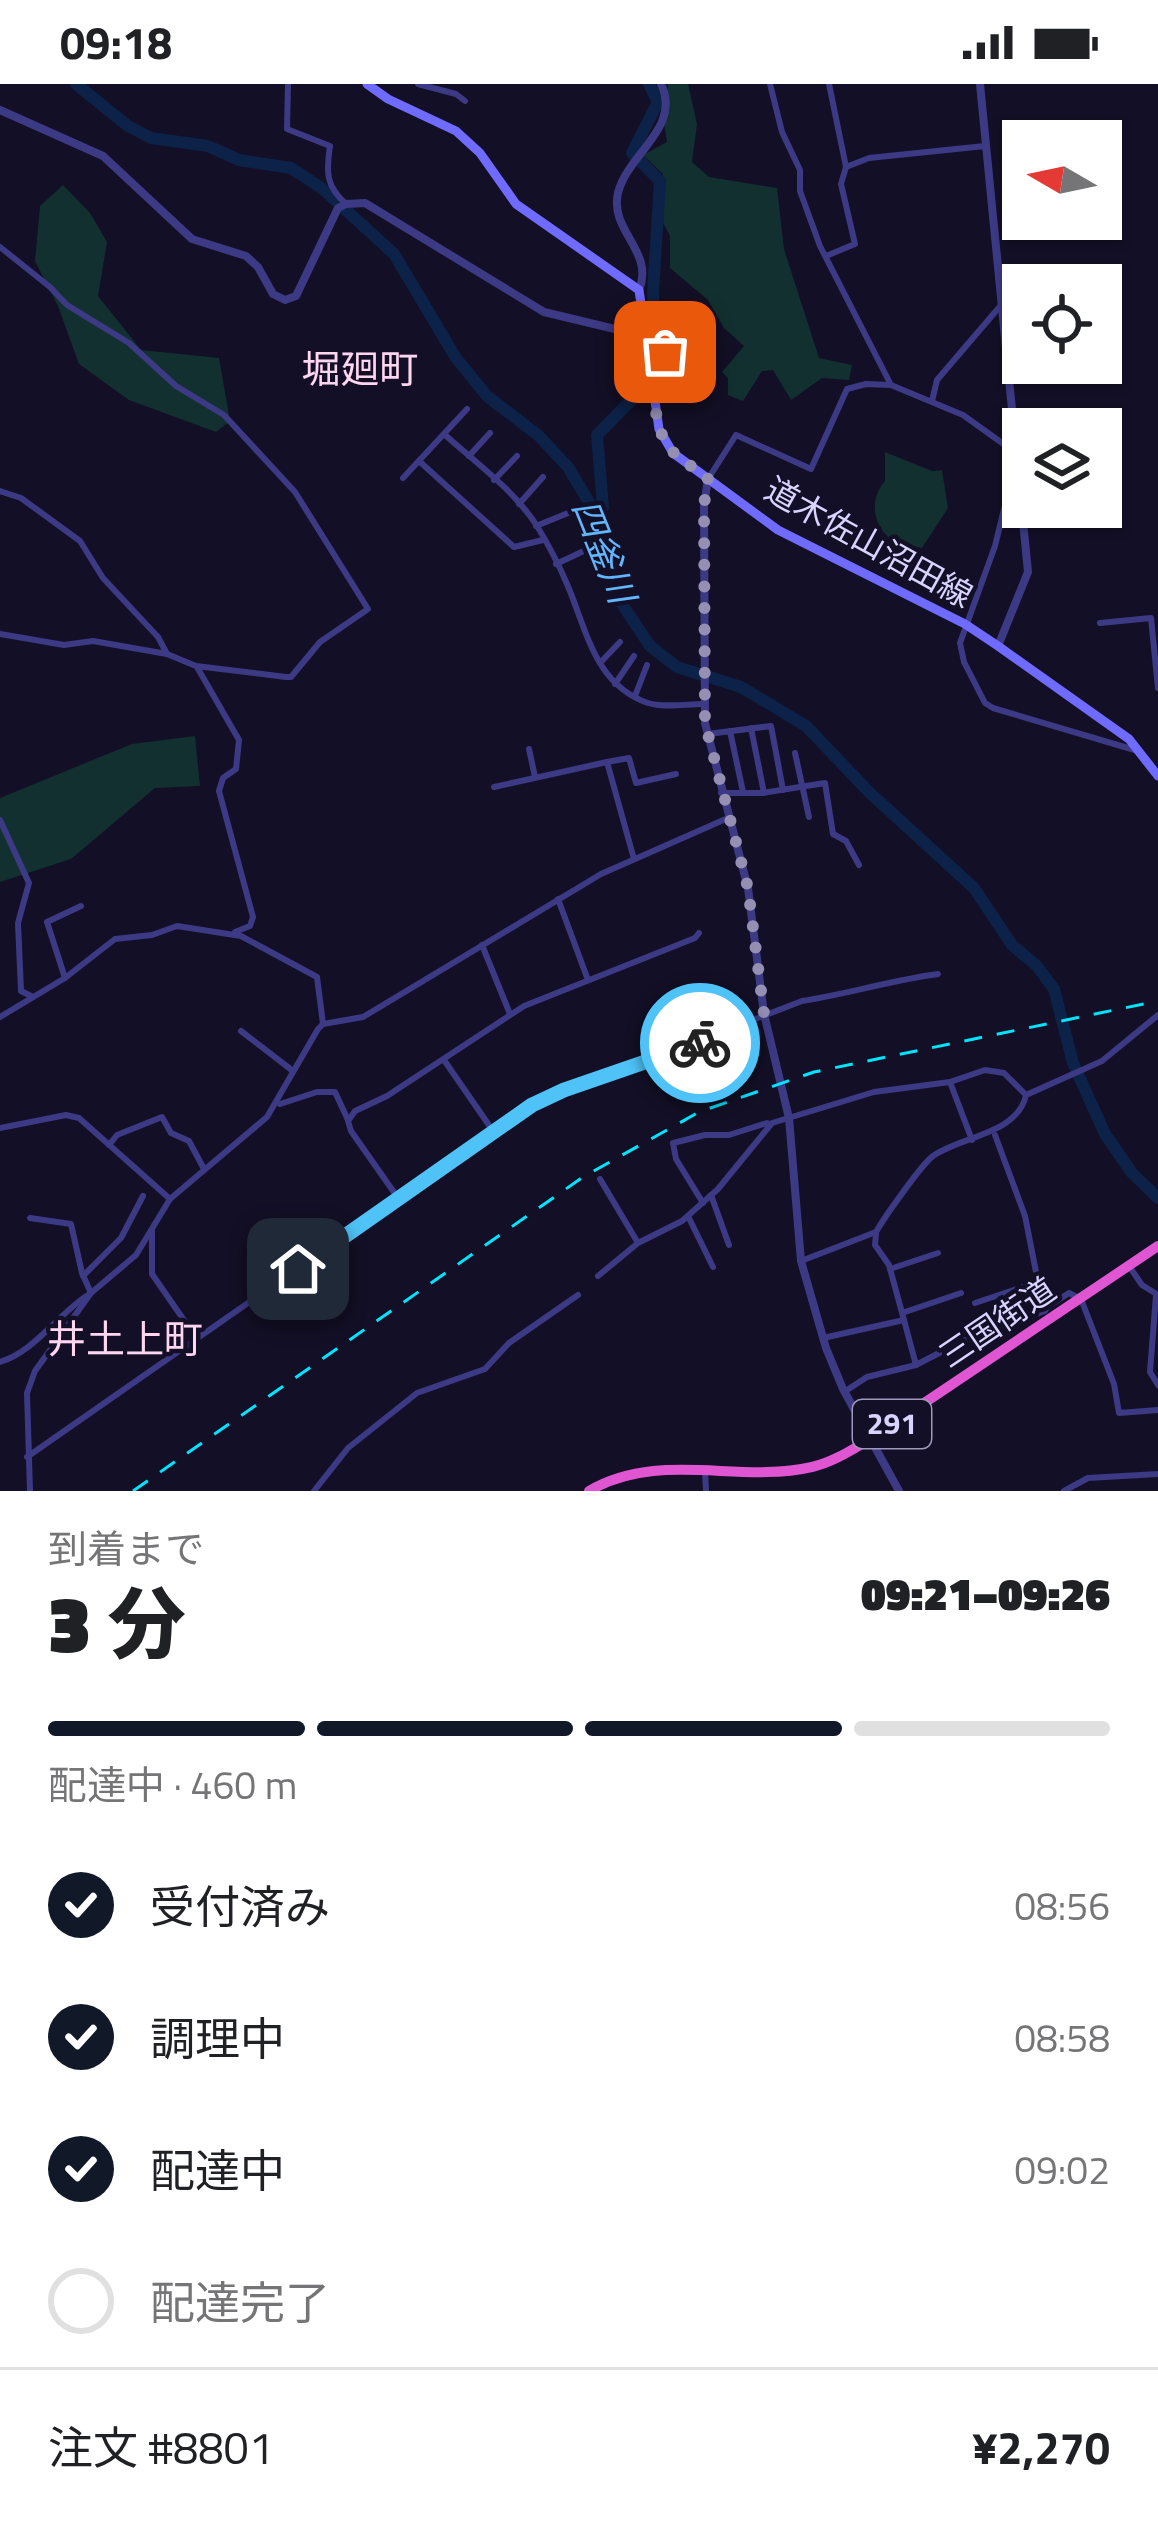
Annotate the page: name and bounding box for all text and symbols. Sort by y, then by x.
text: 09:18 [60,8,172,76]
north arrow [1002,120,1122,240]
map controls [1002,120,1122,528]
button: locate [1002,264,1122,384]
pin [614,301,716,403]
icon: bag [632,319,698,385]
district label: 堀廻町 [301,339,419,398]
button: layers [1002,408,1122,528]
street label: 道木佐山沼田線 [756,464,982,620]
water label: 四釜川 [559,490,652,615]
courier [640,983,760,1103]
icon: bike [667,1010,733,1076]
pin [247,1218,349,1320]
icon: home [265,1236,331,1302]
street label: 三国街道 [928,1264,1066,1380]
district label: 井土上町 [47,1309,203,1368]
road number: 291 [853,1400,931,1448]
text: 到着まで [48,1519,204,1578]
text: 09:21–09:26 [861,1559,1110,1627]
text: 3 分 [48,1564,186,1682]
text: 配達中 · 460 m [48,1755,297,1814]
icon: check [48,1872,114,1938]
text: 受付済み [150,1872,330,1940]
text: 08:56 [1014,1876,1110,1935]
icon: check [48,2004,114,2070]
text: 調理中 [150,2004,285,2072]
text: 08:58 [1014,2008,1110,2067]
icon: check [48,2136,114,2202]
text: 配達中 [150,2136,285,2204]
text: 09:02 [1014,2140,1110,2199]
text: 配達完了 [150,2268,330,2336]
text: 注文 #8801 [48,2413,274,2481]
text: ¥2,270 [972,2413,1110,2481]

